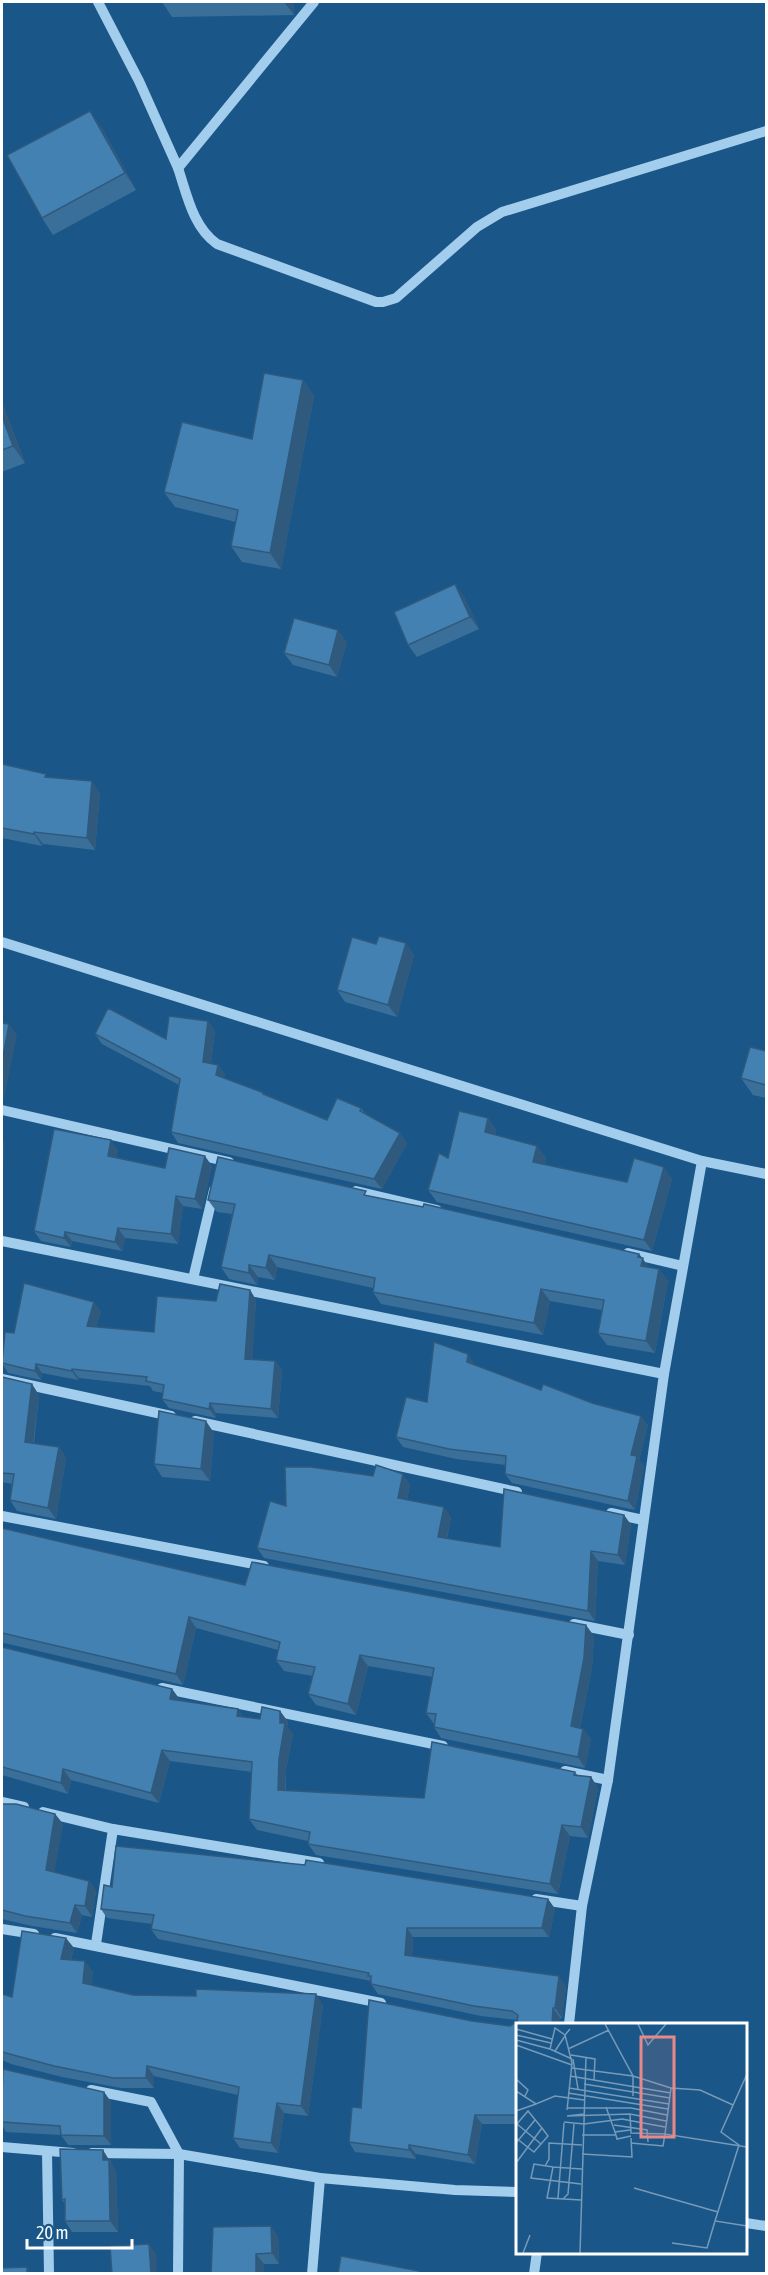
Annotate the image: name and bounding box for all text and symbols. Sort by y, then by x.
inset map [516,2023,747,2254]
scale bar [27,2212,132,2250]
text: 20 m [36,2222,68,2243]

